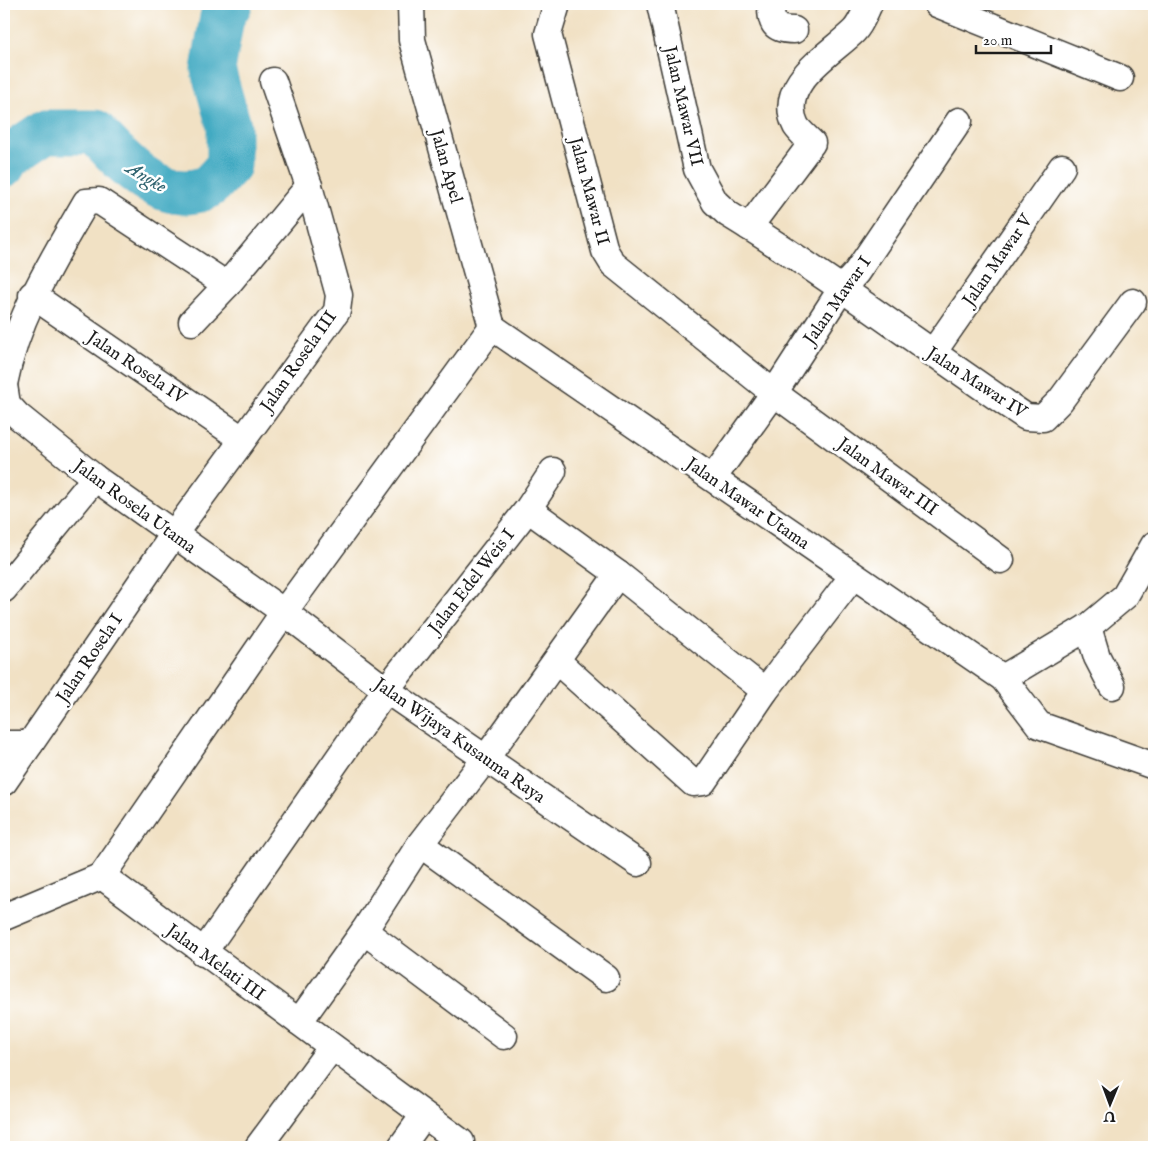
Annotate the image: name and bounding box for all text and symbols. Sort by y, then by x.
scale bar [976,22,1050,54]
text: 20 m [983,31,1013,50]
street label: Jalan Mawar VII [657,42,708,169]
street label: Jalan Apel [423,125,467,206]
street label: Jalan Mawar II [563,133,614,248]
water label: Angke [120,155,171,199]
street label: Jalan Mawar V [957,209,1039,313]
street label: Jalan Mawar I [798,252,877,351]
street label: Jalan Rosela III [255,306,343,419]
street label: Jalan Rosela IV [80,325,191,411]
street label: Jalan Mawar IV [920,341,1032,425]
street label: Jalan Mawar III [831,432,942,522]
street label: Jalan Mawar Utama [679,452,814,556]
street label: Jalan Rosela Utama [67,454,200,560]
street label: Jalan Edel Weis I [423,524,521,641]
street label: Jalan Rosela I [51,609,129,710]
street label: Jalan Wijaya Kusauma Raya [367,672,550,809]
street label: Jalan Melati III [160,918,269,1007]
north arrow [1086,1078,1136,1128]
text: U [1103,1107,1117,1125]

